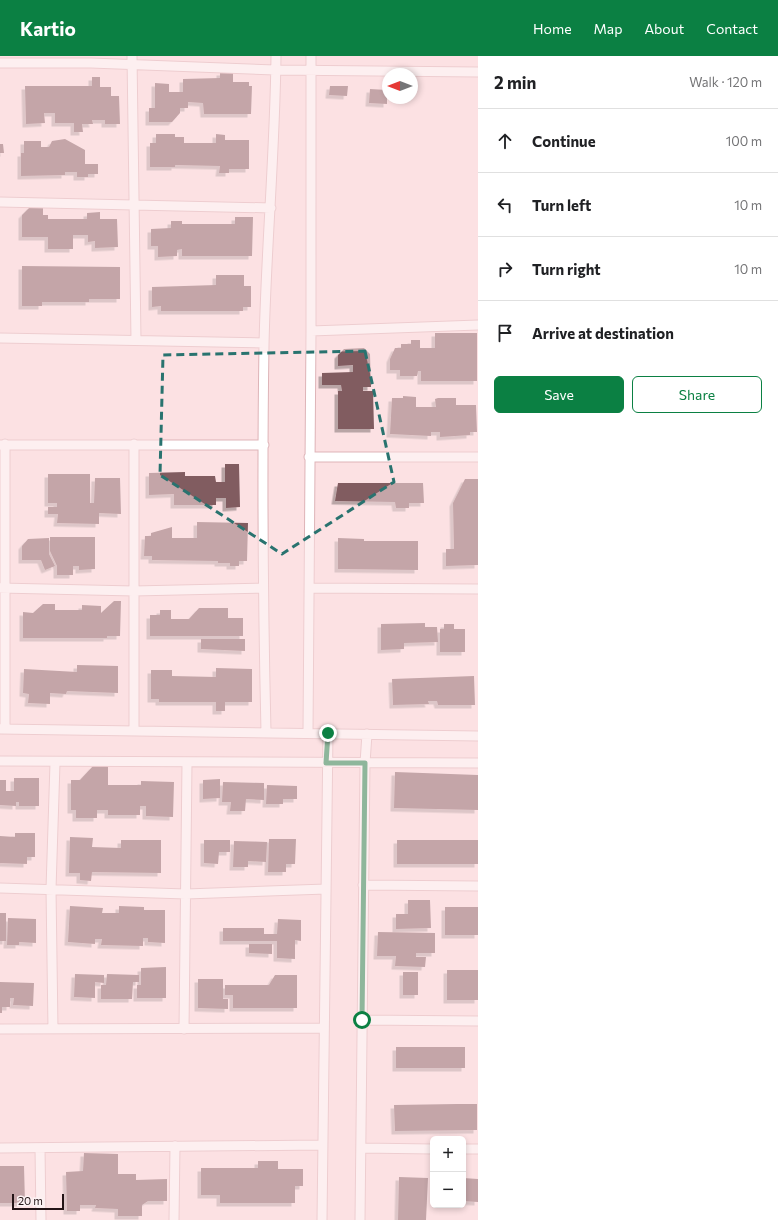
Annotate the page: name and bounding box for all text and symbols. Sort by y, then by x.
text: Kartio [20,17,76,40]
text: Home [533,20,572,37]
text: Map [594,20,622,37]
text: About [644,20,684,37]
text: Contact [706,20,758,37]
north arrow [382,68,418,104]
text: 2 min [494,72,536,93]
text: Walk · 120 m [689,74,762,90]
icon: ahead [494,130,516,152]
text: Continue [532,132,596,150]
text: 100 m [726,133,762,149]
icon: left [494,194,516,216]
text: Turn left [532,196,591,214]
text: 10 m [734,197,762,213]
icon: right [494,258,516,280]
text: Turn right [532,260,601,278]
text: 10 m [734,261,762,277]
icon: arrive [494,322,516,344]
text: Arrive at destination [532,324,674,342]
button: Save [494,376,624,413]
button: Share [632,376,762,413]
route end [319,724,337,742]
route start [353,1011,371,1029]
map controls [430,1136,466,1208]
button: + [430,1136,466,1172]
button: − [430,1172,466,1208]
scale bar [12,1192,64,1211]
text: 20 m [18,1194,43,1207]

